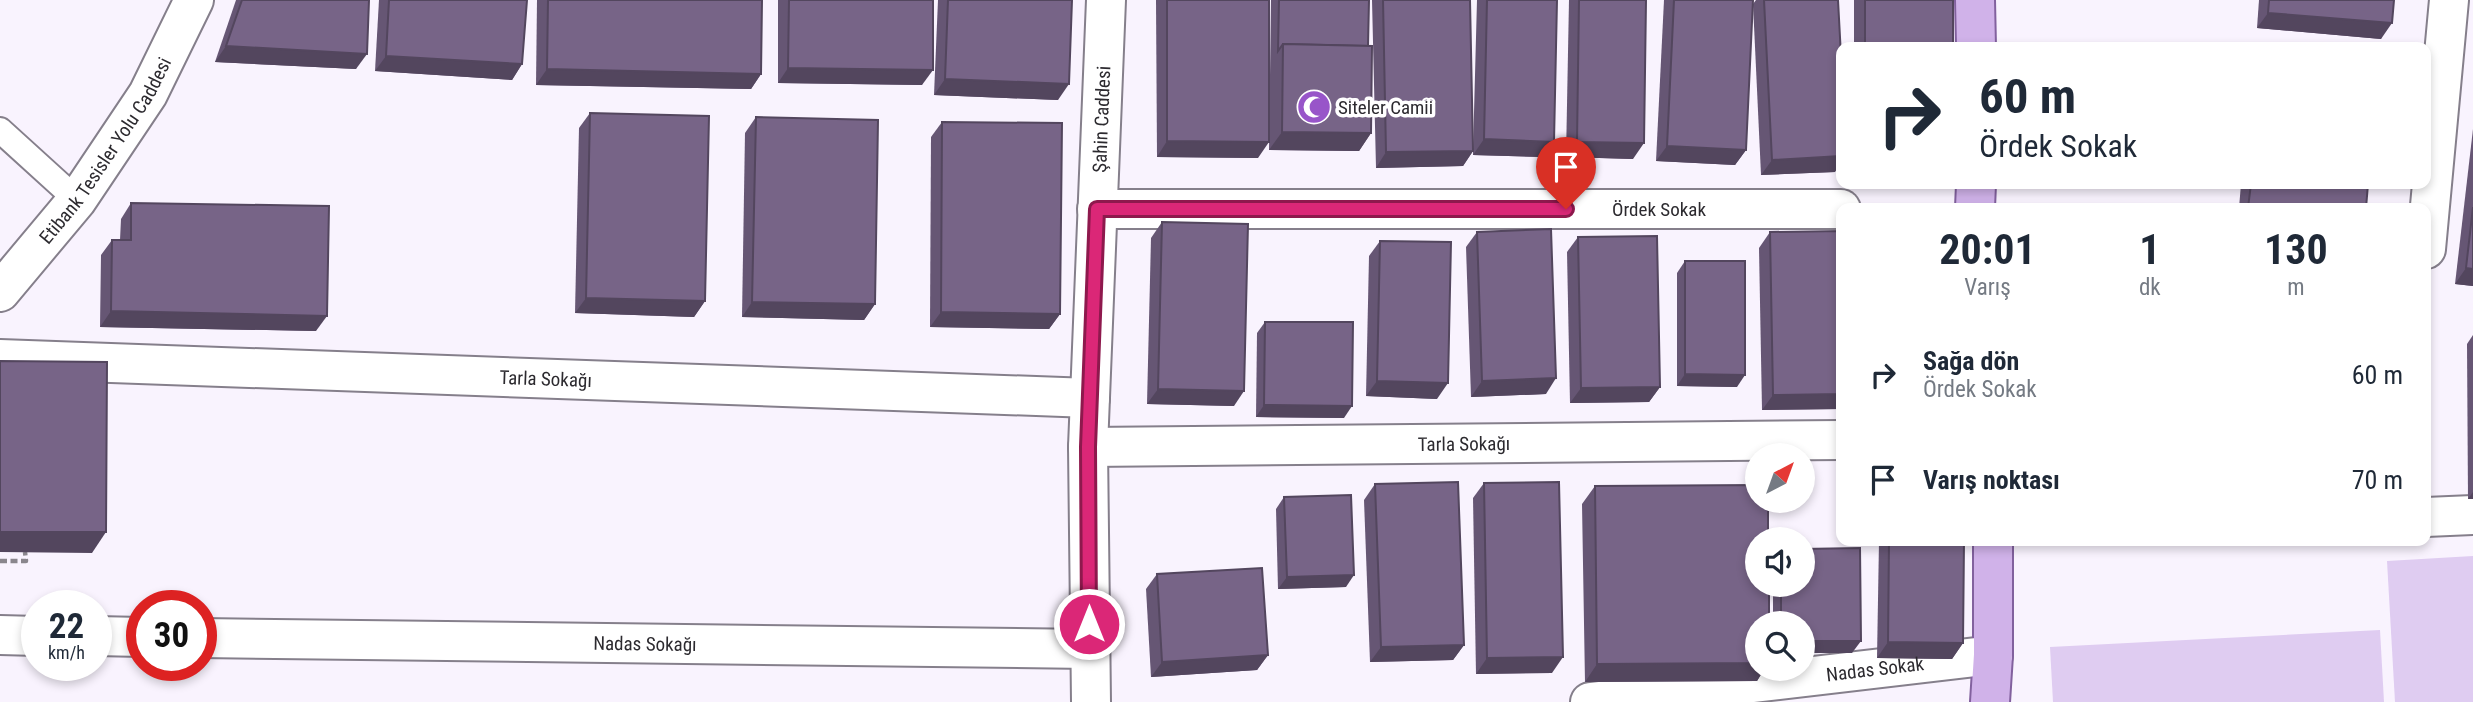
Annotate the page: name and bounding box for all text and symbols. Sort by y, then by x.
street label: Etibank Tesisler Yolu Caddesi [34,54,176,248]
street label: Şahin Caddesi [1088,65,1115,173]
text: 60 m [1979,68,2076,125]
icon: right [1864,70,1955,161]
mosque icon: Siteler Camii [1295,88,1333,126]
place label: Siteler Camii [1338,96,1433,119]
text: Ördek Sokak [1979,127,2137,165]
pin [1536,137,1596,209]
icon: arrive [1547,148,1585,186]
street label: Ördek Sokak [1612,198,1706,221]
text: 20:01 [1939,225,2036,274]
text: 1 [2139,225,2160,274]
text: 130 [2264,225,2328,274]
text: Varış [1964,274,2011,301]
text: dk [2139,274,2161,301]
text: m [2287,274,2305,301]
text: Sağa dön [1923,346,2019,376]
icon: right [1864,356,1902,394]
text: 60 m [2352,360,2403,390]
street label: Tarla Sokağı [499,366,592,392]
text: Ördek Sokak [1923,376,2037,403]
street label: Tarla Sokağı [1418,432,1510,456]
north arrow [1745,443,1815,513]
map controls [1745,443,1815,681]
icon: arrive [1864,461,1902,499]
text: Varış noktası [1923,465,2060,495]
text: 70 m [2352,465,2403,495]
button: sound [1745,527,1815,597]
position arrow [1052,587,1126,661]
speed limit sign: 30 [126,590,217,681]
text: 22 [49,606,84,647]
button: search [1745,611,1815,681]
street label: Nadas Sokağı [593,632,697,656]
text: km/h [48,642,85,663]
street label: Nadas Sokak [1825,652,1926,686]

